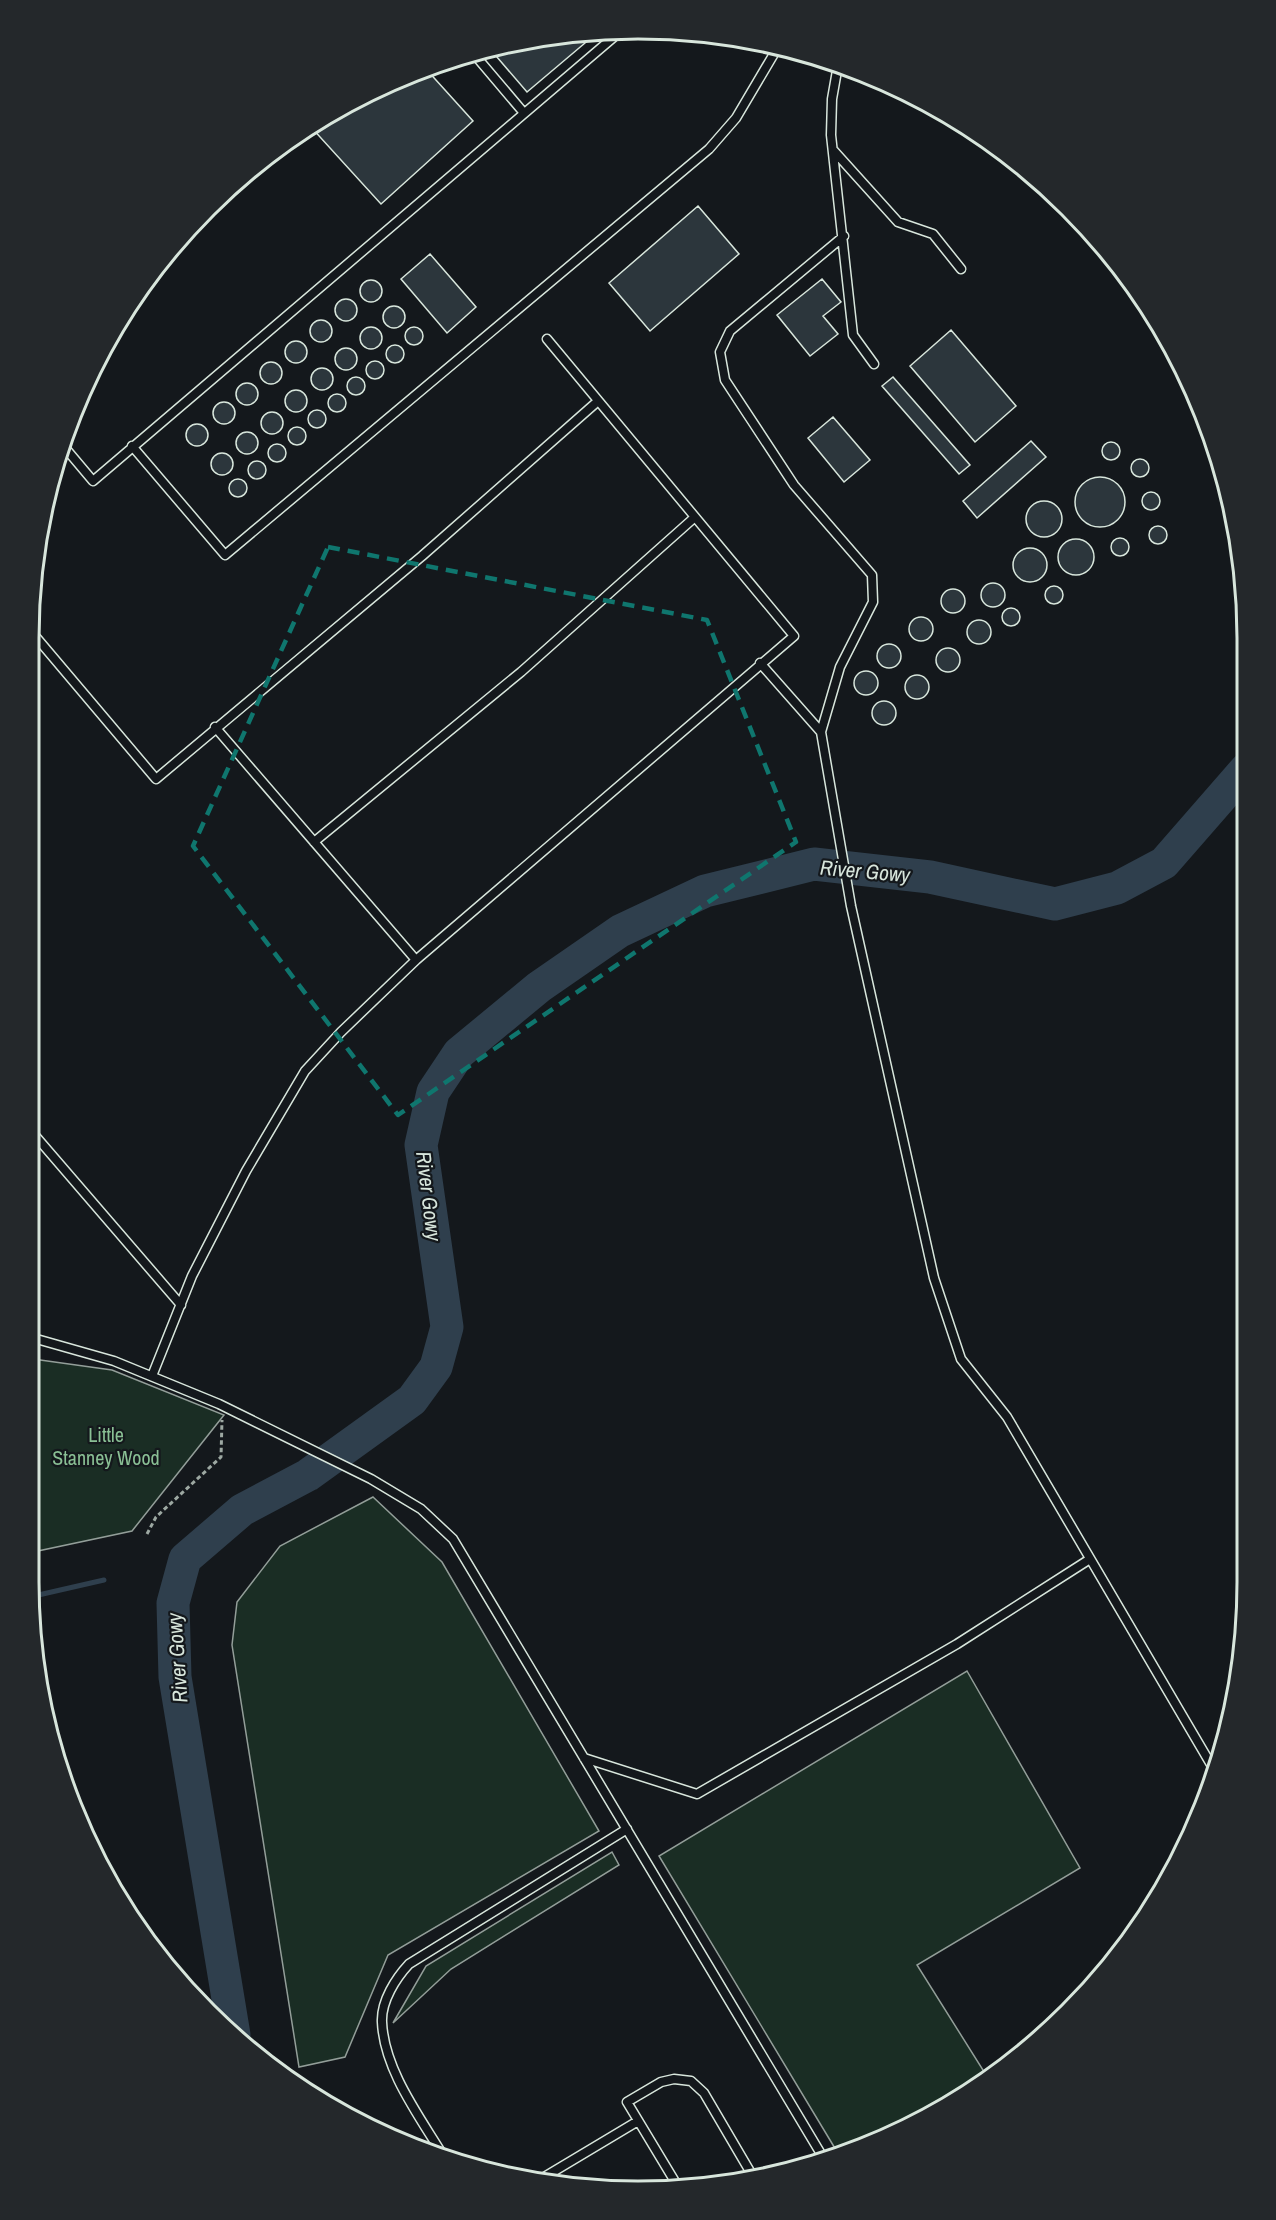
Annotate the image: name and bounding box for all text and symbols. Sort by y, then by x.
water label: River Gowy [819,853,912,889]
water label: River Gowy [409,1150,449,1244]
park label: Little Stanney Wood [52,1421,160,1471]
water label: River Gowy [159,1611,195,1704]

